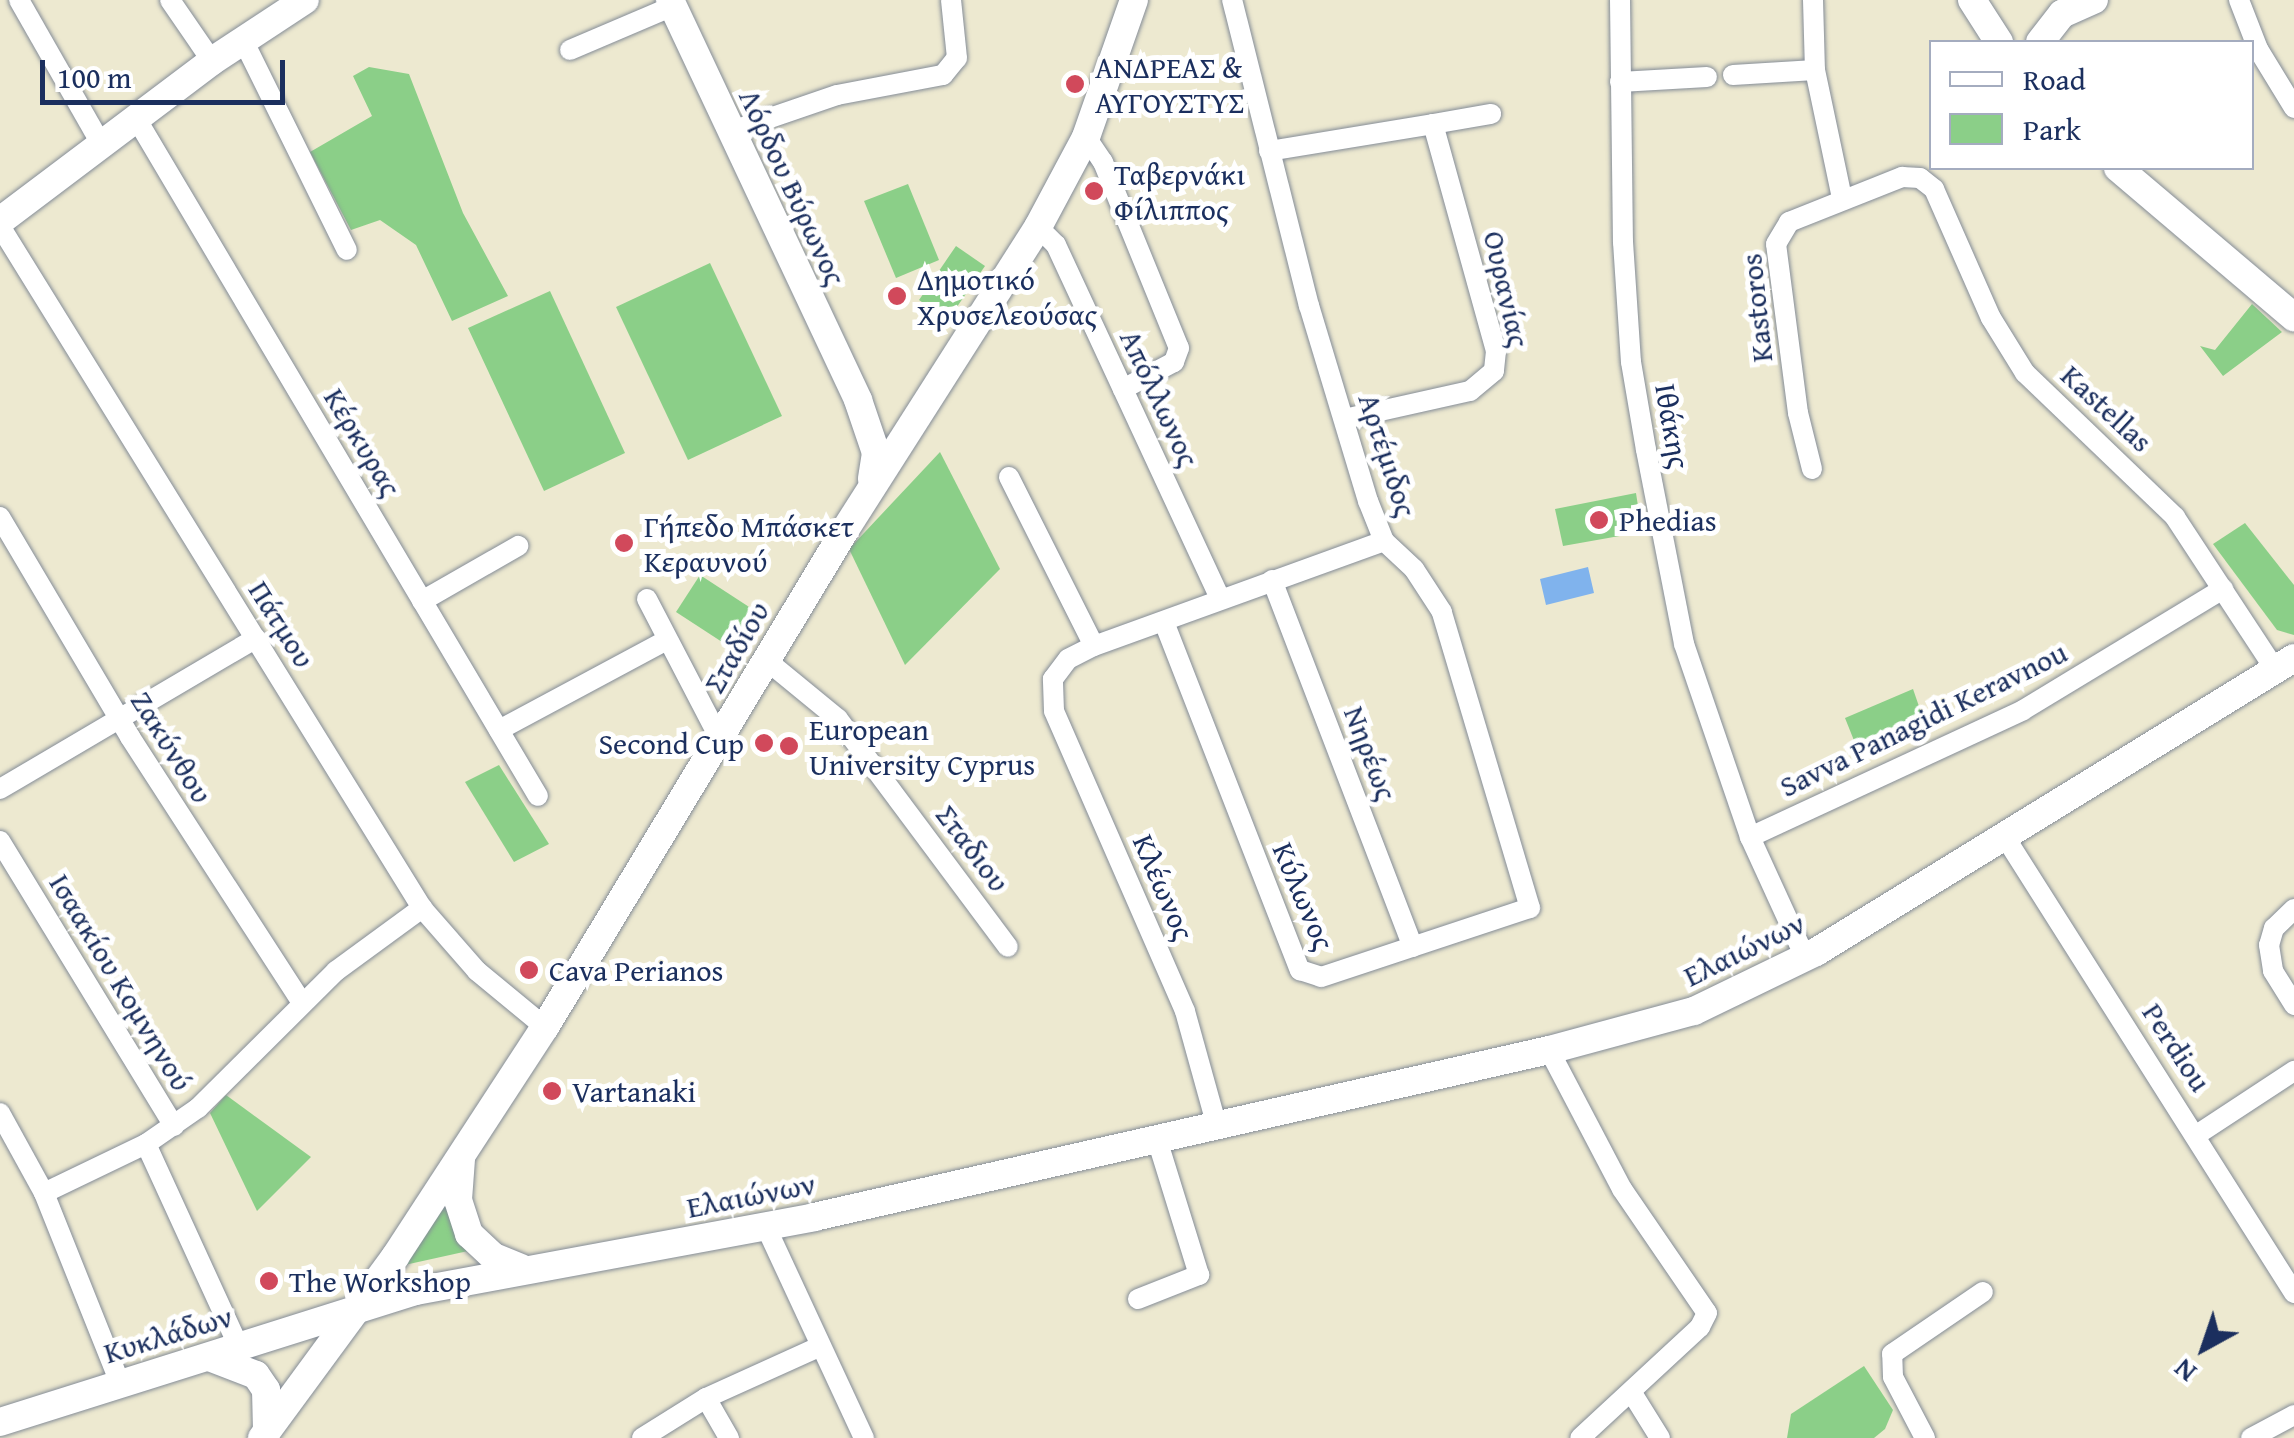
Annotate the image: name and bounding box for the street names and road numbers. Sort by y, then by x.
street label: Λόρδου Βύρωνος [732,83,854,291]
street label: Ουρανίας [1476,227,1538,351]
street label: Kastoros [1732,252,1780,364]
street label: Απόλλωνος [1113,324,1207,472]
street label: Kastellas [2054,357,2160,459]
street label: Κέρκυρας [317,381,409,503]
street label: Ιθάκης [1648,381,1698,471]
street label: Αρτέμιδος [1351,389,1425,521]
street label: Πάτμου [241,574,323,674]
street label: Σταδίου [696,595,776,699]
street label: Savva Panagidi Keravnou [1773,634,2073,804]
street label: Ζακύνθου [124,684,220,810]
street label: Νηρέως [1337,701,1405,805]
street label: Σταδιου [929,797,1017,899]
street label: Κλέωνος [1126,829,1202,945]
street label: Κύλωνος [1265,837,1343,955]
street label: Ισαακίου Κομνηνού [42,867,200,1097]
street label: Ελαιώνων [1678,904,1810,994]
street label: Perdiou [2135,996,2219,1098]
street label: Ελαιώνων [684,1165,818,1225]
street label: Κυκλάδων [99,1297,237,1371]

